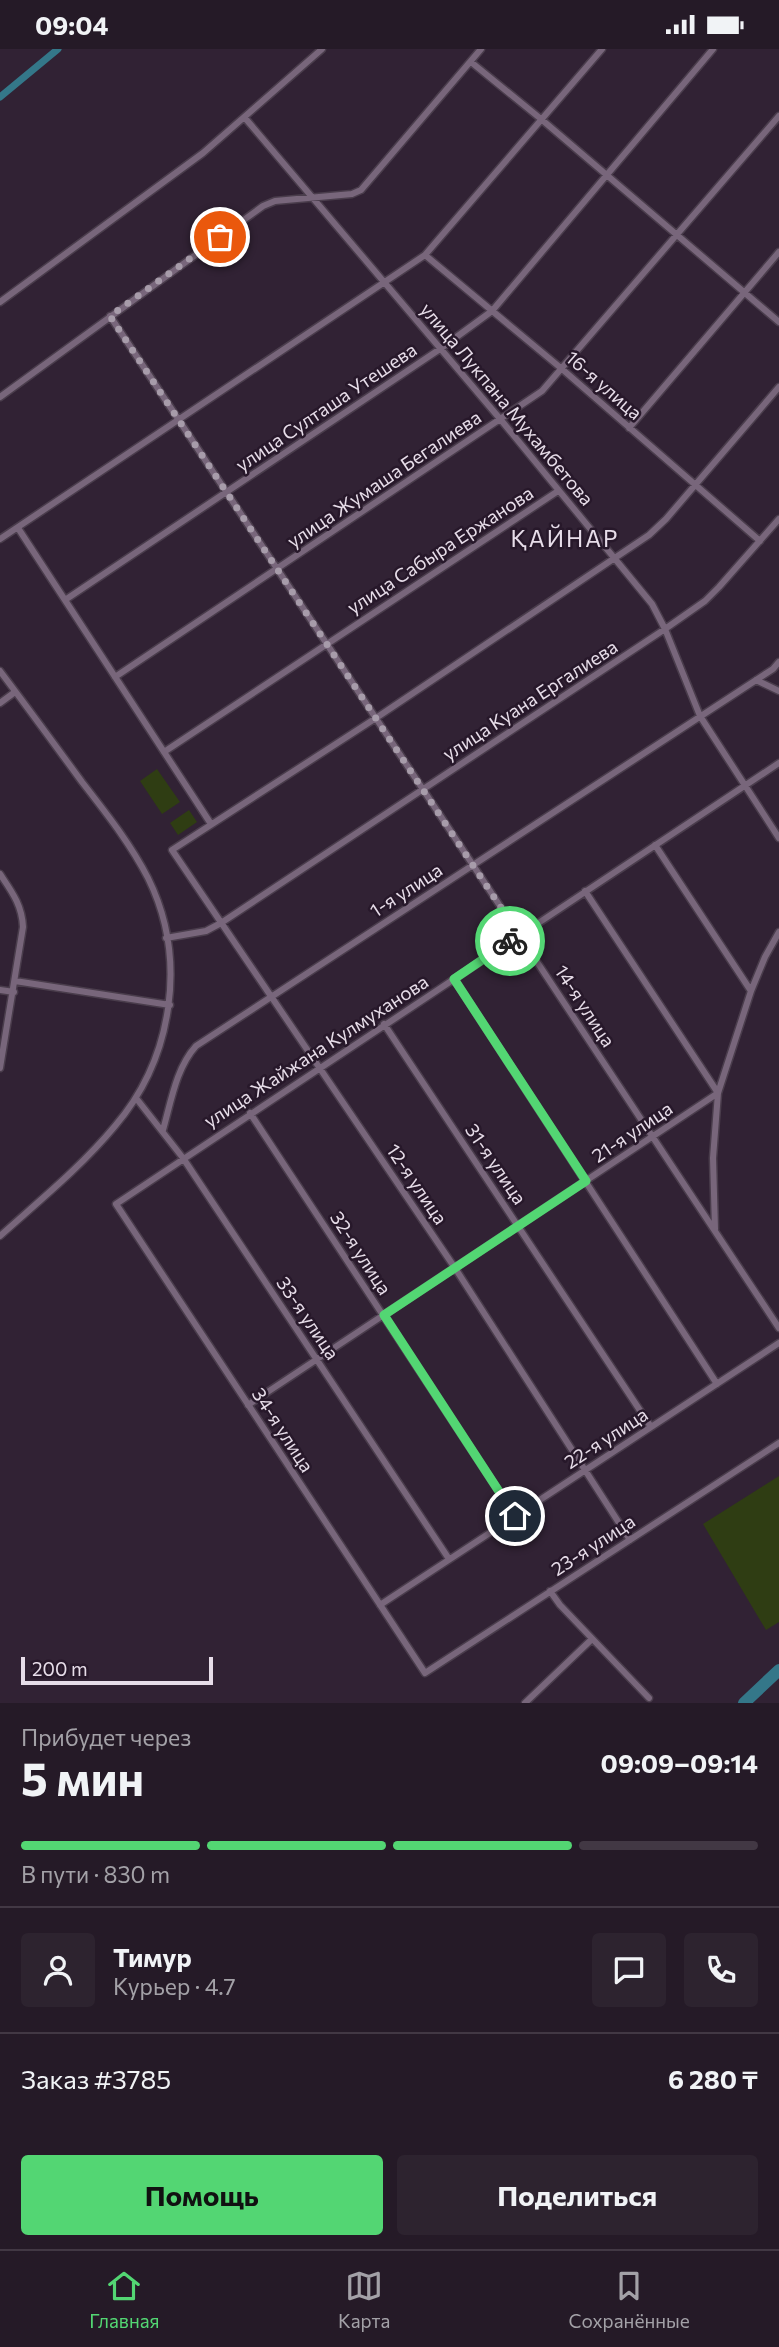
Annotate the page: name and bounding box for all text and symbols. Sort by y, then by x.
text: 09:04 [35,9,108,40]
pin [190,207,250,267]
icon: bag [201,218,239,256]
street label: улица Лукпана Мухамбетова [416,298,599,510]
street label: улица Султаша Утешева [231,337,421,476]
street label: 16-я улица [562,345,647,424]
street label: улица Жумаша Бегалиева [282,405,485,552]
street label: улица Сабыра Ержанова [342,481,537,618]
district label: ҚАЙНАР [510,524,620,552]
street label: улица Куана Ергалиева [438,634,622,765]
street label: 1-я улица [365,858,446,921]
courier [475,906,545,976]
icon: bike [491,922,529,960]
street label: 14-я улица [550,960,620,1051]
street label: улица Жайжана Кулмуханова [199,969,432,1132]
street label: 21-я улица [587,1096,676,1167]
street label: 31-я улица [461,1119,532,1209]
street label: 12-я улица [382,1139,453,1228]
street label: 32-я улица [326,1207,397,1299]
street label: 33-я улица [272,1272,345,1364]
street label: 34-я улица [248,1383,319,1476]
street label: 22-я улица [560,1402,652,1473]
pin [485,1486,545,1546]
icon: home [496,1497,534,1535]
street label: 23-я улица [547,1509,639,1580]
scale bar [21,1654,214,1686]
text: 200 m [32,1657,88,1680]
text: Прибудет через [21,1723,191,1751]
text: 09:09–09:14 [601,1747,758,1778]
text: 5 мин [21,1749,144,1805]
text: В пути · 830 m [21,1860,170,1888]
button: person [21,1933,95,2007]
button: chat [592,1933,666,2007]
button: phone [684,1933,758,2007]
text: Тимур [113,1941,192,1972]
text: Курьер · 4.7 [113,1972,236,2000]
text: Заказ #3785 [21,2063,171,2094]
text: 6 280 ₸ [668,2063,758,2094]
button: Помощь [21,2155,383,2235]
button: Поделиться [397,2155,758,2235]
tab: Главная [89,2267,160,2332]
tab: Карта [338,2267,390,2332]
tab: Сохранённые [569,2267,690,2332]

